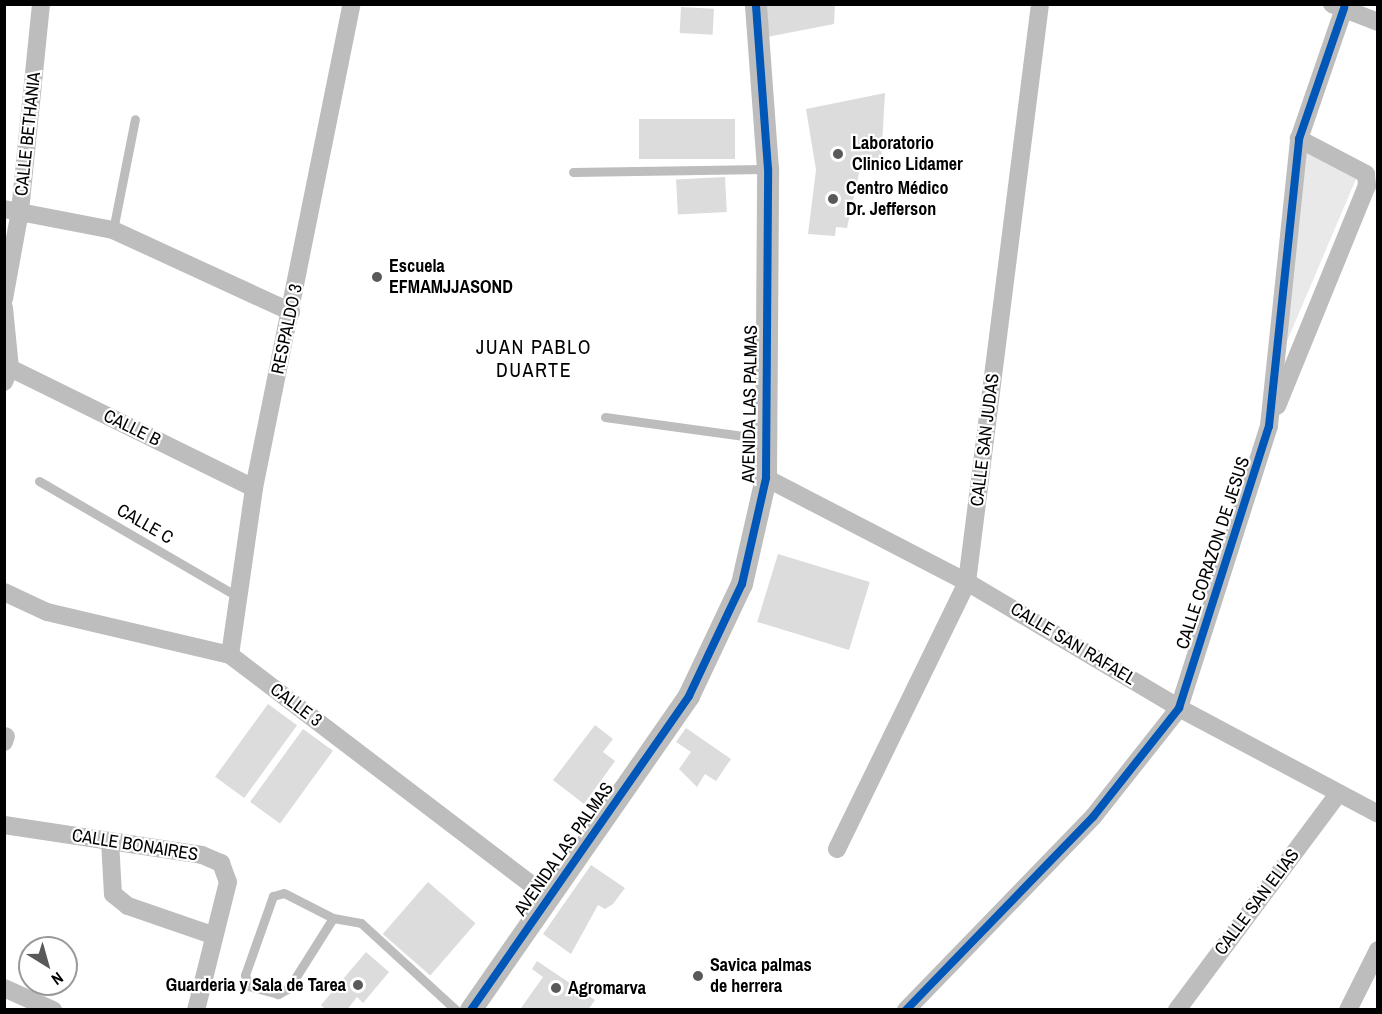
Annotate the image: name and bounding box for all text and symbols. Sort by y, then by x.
street label: CALLE BETHANIA [11,71,45,197]
place label: Laboratorio Clinico Lidamer [852,133,963,176]
marker: Laboratorio Clinico Lidamer [829,145,847,163]
place label: Centro Médico Dr. Jefferson [846,178,949,220]
marker: Centro Médico Dr. Jefferson [824,190,842,208]
place label: Escuela EFMAMJJASOND [389,256,513,298]
marker: Escuela EFMAMJJASOND [370,270,384,284]
street label: RESPALDO 3 [267,282,307,376]
street label: AVENIDA LAS PALMAS [738,325,762,483]
district label: JUAN PABLO DUARTE [476,334,592,381]
street label: CALLE SAN JUDAS [966,372,1004,508]
street label: CALLE B [100,405,164,451]
street label: CALLE CORAZON DE JESUS [1172,454,1254,652]
street label: CALLE C [113,499,177,549]
street label: CALLE SAN RAFAEL [1007,598,1139,690]
street label: CALLE 3 [266,679,326,731]
street label: AVENIDA LAS PALMAS [510,778,618,920]
street label: CALLE BONAIRES [71,824,199,866]
street label: CALLE SAN ELIAS [1210,845,1304,959]
north arrow [18,936,78,996]
place label: Savica palmas de herrera [710,955,812,998]
text: N [47,967,68,990]
marker: Savica palmas de herrera [691,969,705,983]
place label: Guarderia y Sala de Tarea [166,974,346,996]
place label: Agromarva [568,977,646,999]
marker: Guarderia y Sala de Tarea [351,978,365,992]
marker: Agromarva [549,981,563,995]

